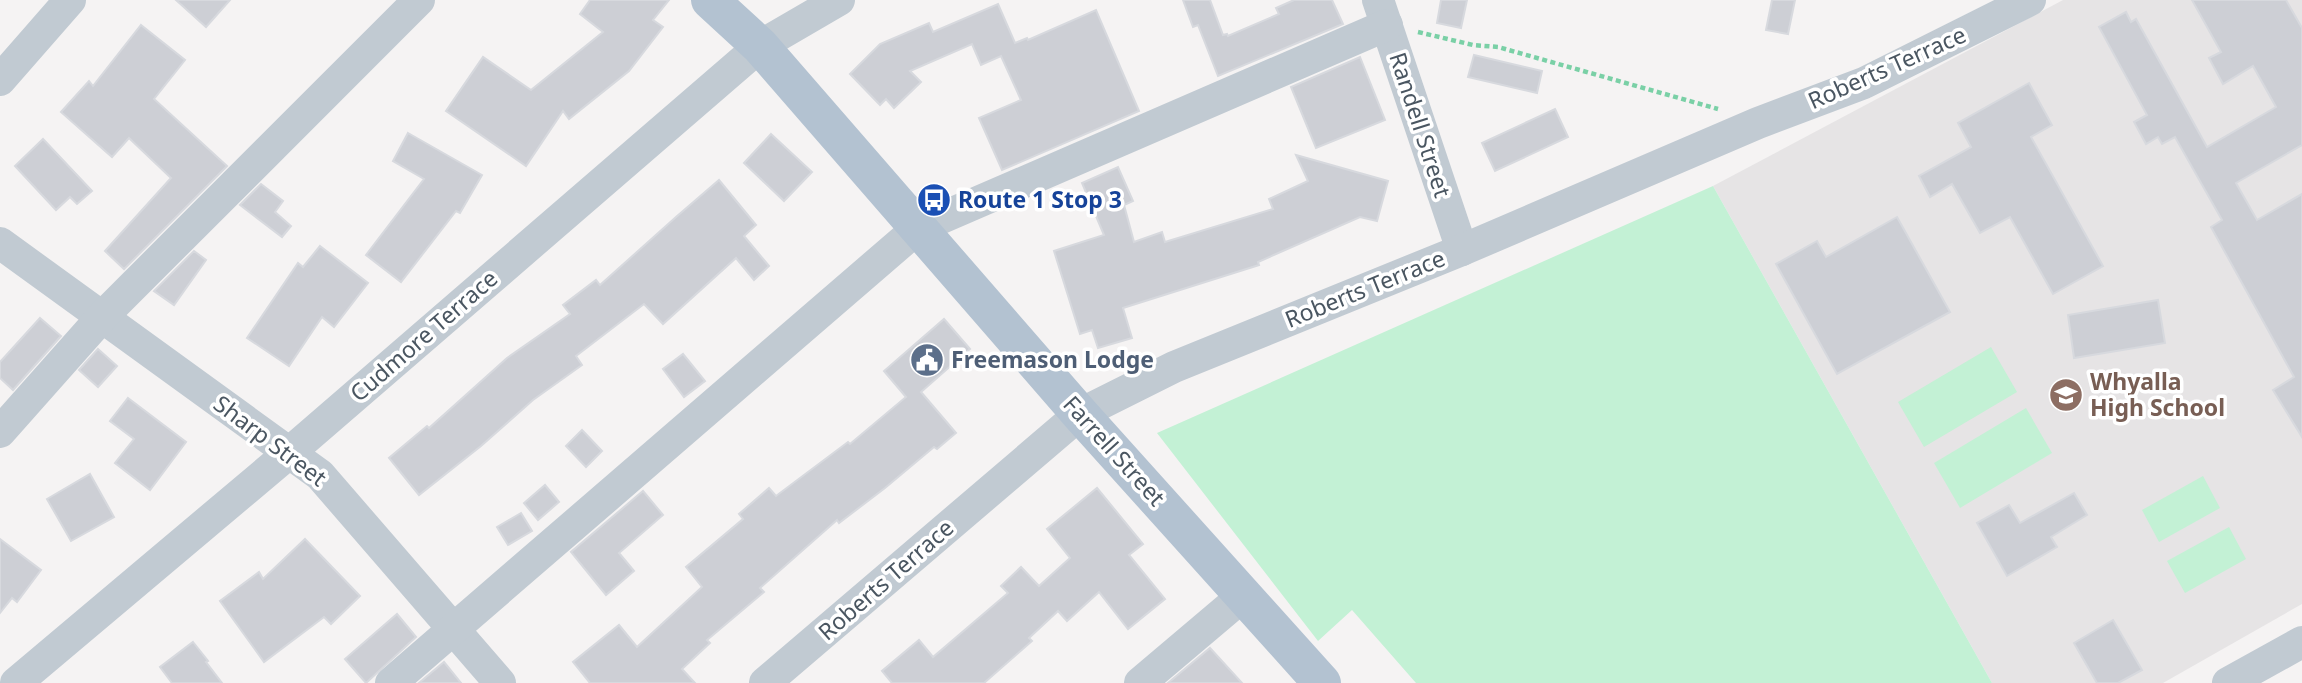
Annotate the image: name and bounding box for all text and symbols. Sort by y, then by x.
street label: Roberts Terrace [1803,18,1971,116]
street label: Randell Street [1382,48,1459,201]
bus stop icon: Route 1 Stop 3 [915,181,953,219]
place label: Route 1 Stop 3 [958,183,1122,215]
street label: Roberts Terrace [1280,241,1449,335]
street label: Cudmore Terrace [343,262,504,408]
public building icon: Freemason Lodge [908,341,946,379]
place label: Freemason Lodge [951,343,1154,375]
place label: Whyalla High School [2090,365,2225,423]
school or university icon: Whyalla High School [2047,376,2085,414]
street label: Sharp Street [208,387,334,493]
street label: Farrell Street [1057,388,1173,512]
street label: Roberts Terrace [811,511,960,647]

